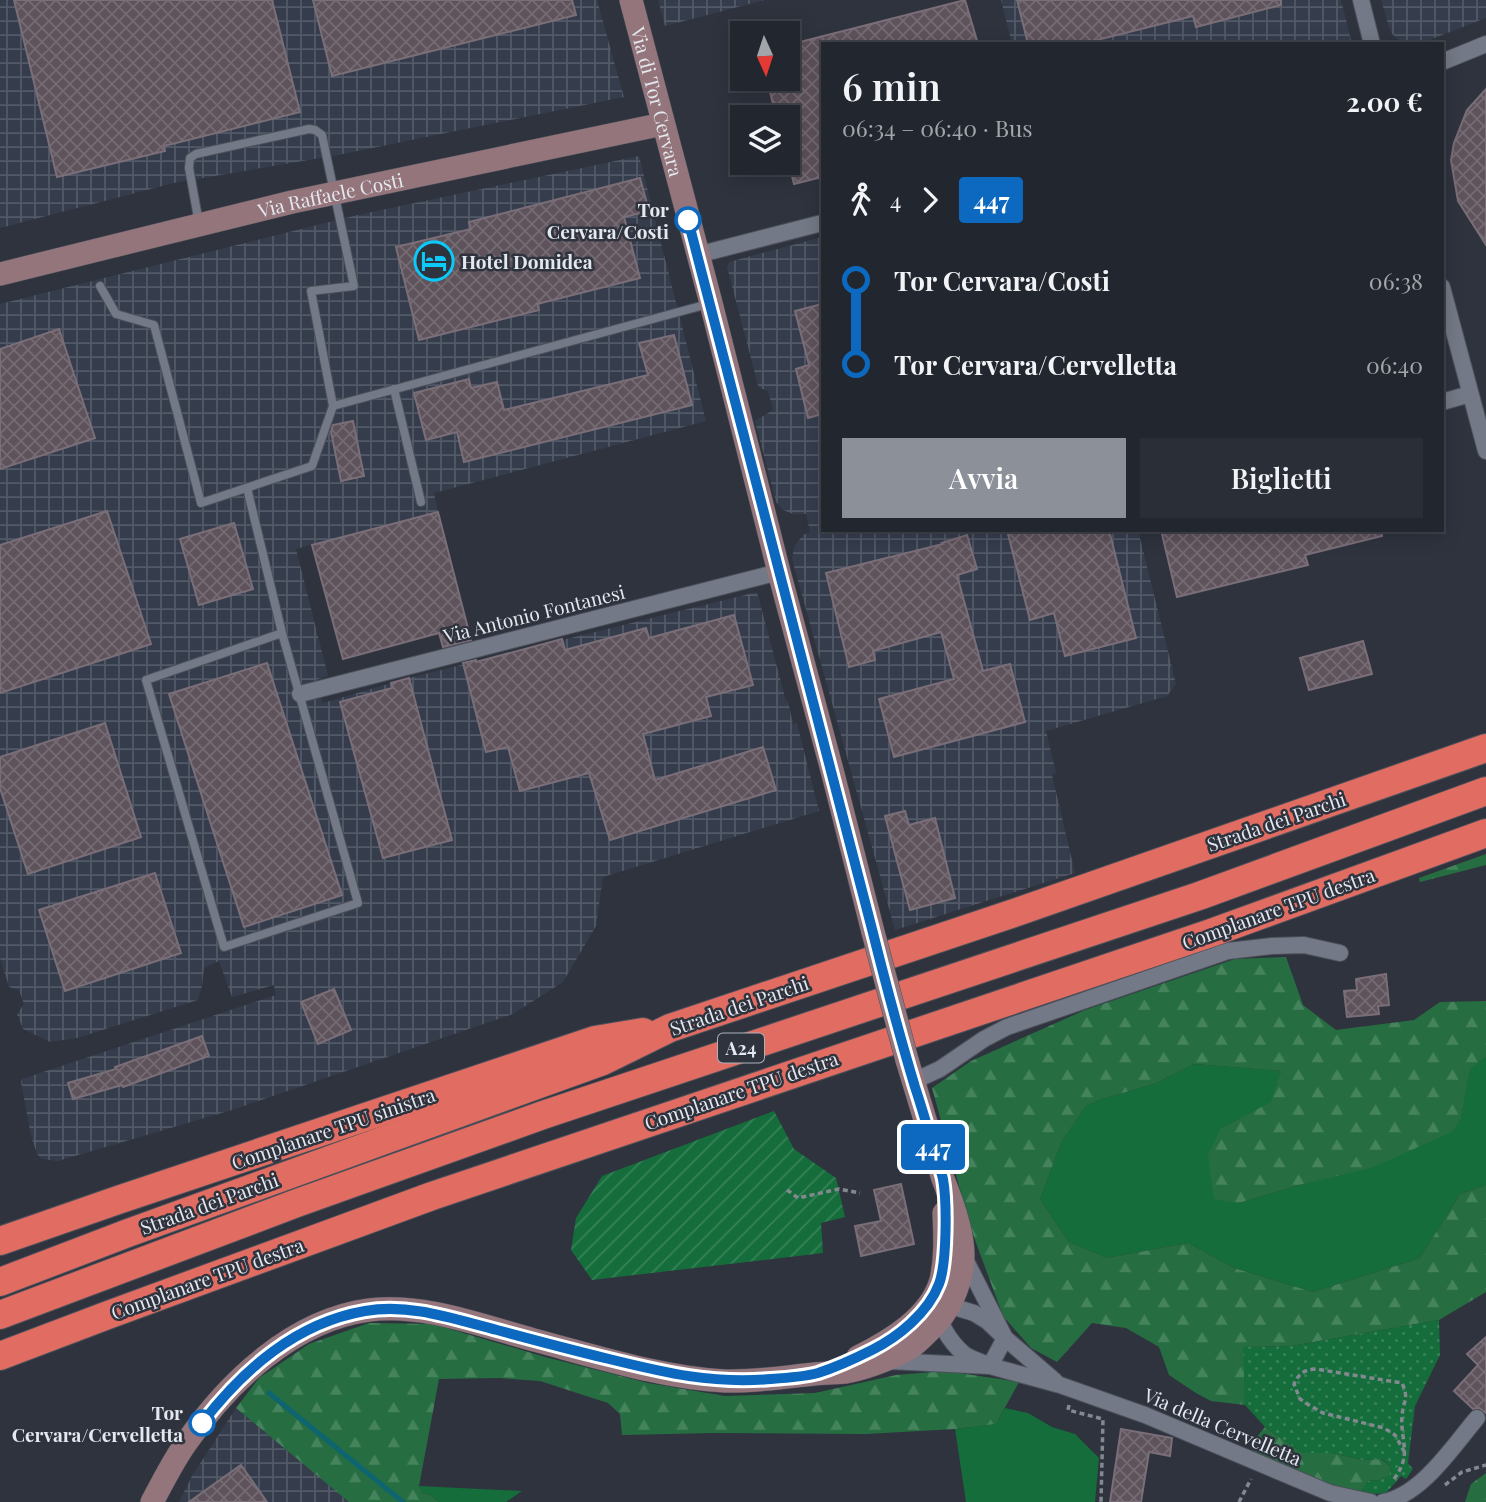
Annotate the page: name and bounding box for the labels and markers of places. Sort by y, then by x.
place label: Tor Cervara/Costi [547,196,669,244]
marker: Tor Cervara/Costi [675,207,701,233]
hotel icon: Hotel Domidea [413,240,455,282]
place label: Hotel Domidea [461,248,593,274]
place label: Tor Cervara/Cervelletta [12,1399,183,1447]
marker: Tor Cervara/Cervelletta [189,1410,215,1436]

